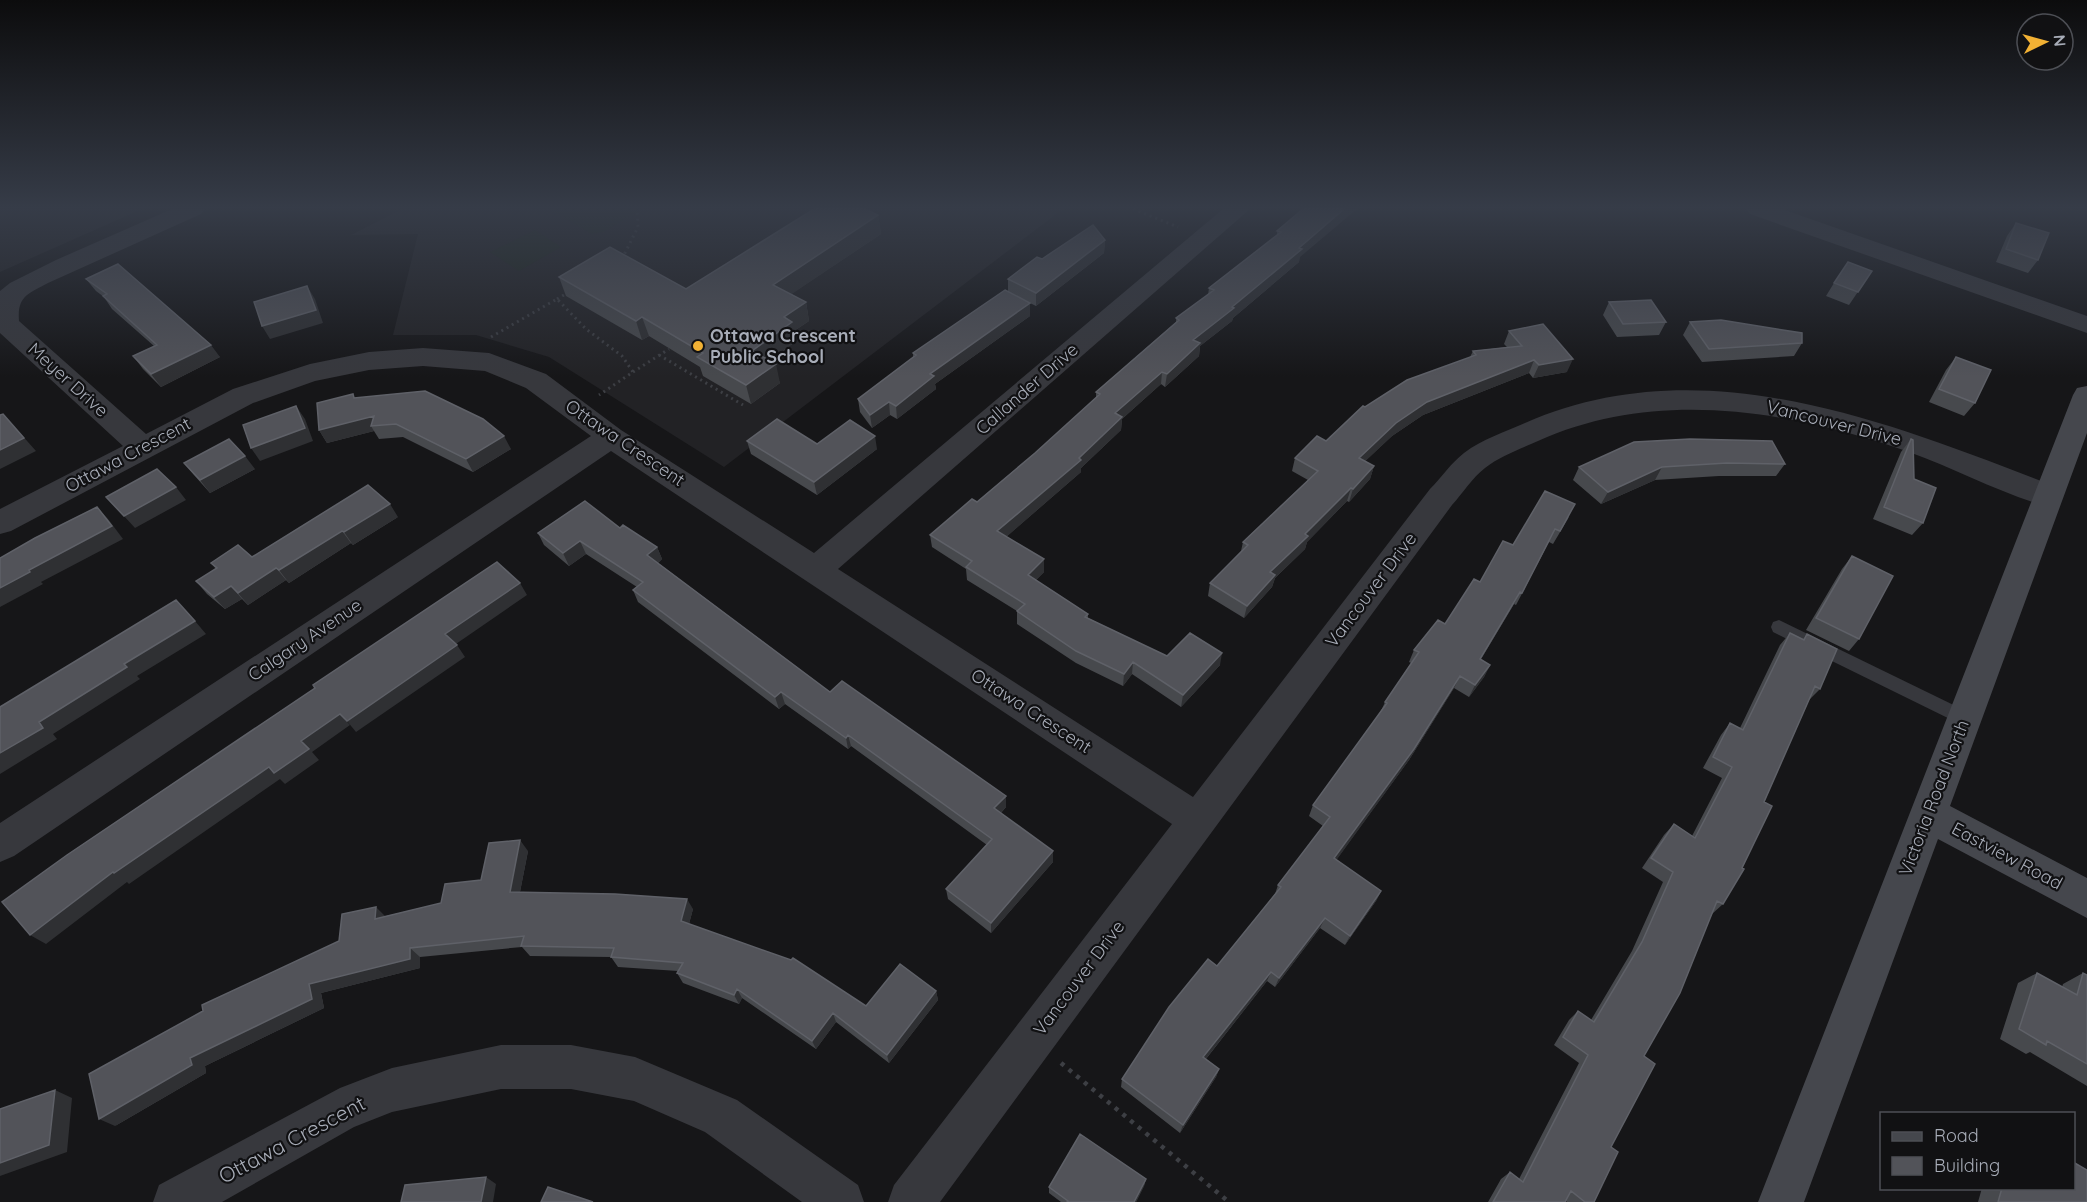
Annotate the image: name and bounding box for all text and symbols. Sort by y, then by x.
north arrow [2015,12,2075,72]
text: N [2049,34,2070,47]
place label: Ottawa Crescent Public School [710,324,856,368]
street label: Meyer Drive [23,337,113,422]
street label: Callander Drive [971,338,1083,439]
marker: Ottawa Crescent Public School [691,339,705,353]
street label: Ottawa Crescent [561,394,689,491]
street label: Vancouver Drive [1764,395,1904,450]
street label: Ottawa Crescent [61,412,195,497]
street label: Vancouver Drive [1320,528,1421,652]
street label: Calgary Avenue [243,593,366,686]
street label: Ottawa Crescent [967,663,1096,758]
street label: Victoria Road North [1893,716,1974,879]
street label: Eastview Road [1948,817,2067,894]
street label: Vancouver Drive [1028,916,1129,1040]
street label: Ottawa Crescent [214,1090,369,1189]
legend [1880,1112,2075,1190]
text: Road [1934,1124,1979,1147]
text: Building [1934,1154,2000,1177]

